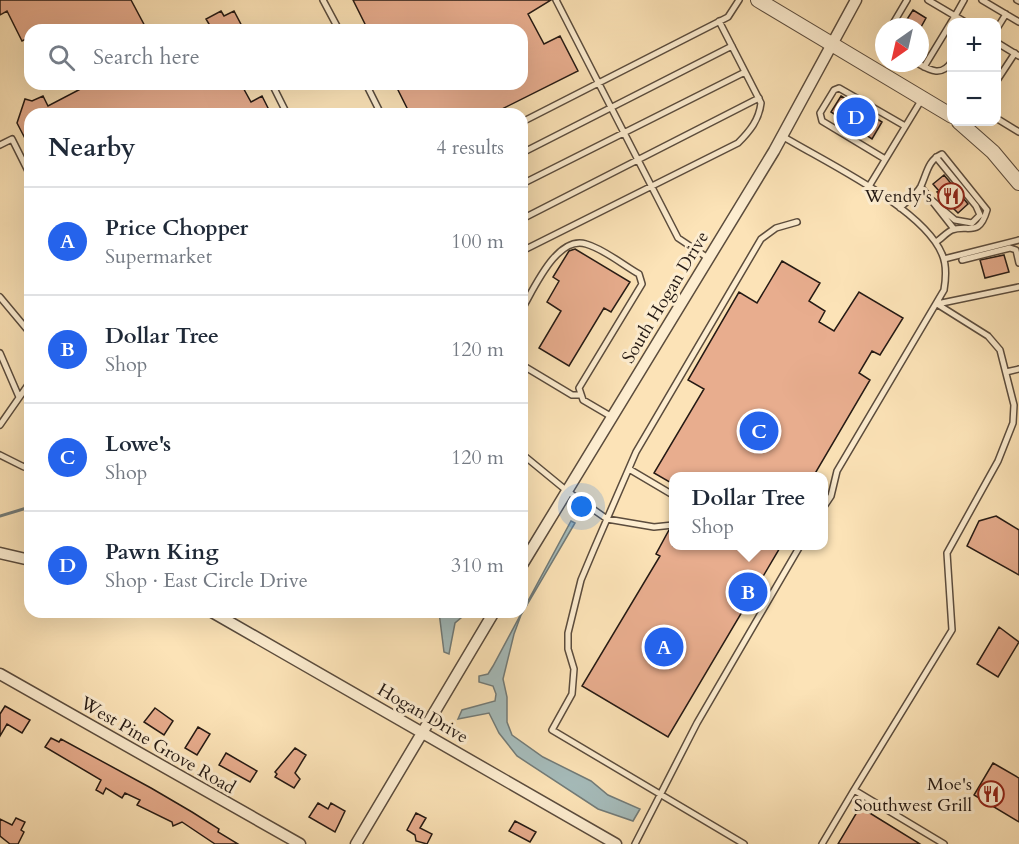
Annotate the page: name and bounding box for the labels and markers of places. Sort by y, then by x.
pin: D [836,94,876,140]
restaurant icon: Wendy's [936,181,966,211]
place label: Wendy's [864,184,932,209]
pin: C [740,408,778,454]
pin: B [728,570,768,614]
pin: A [644,624,684,670]
place label: Moe's Southwest Grill [854,772,972,818]
restaurant icon: Moe's Southwest Grill [976,779,1006,809]

